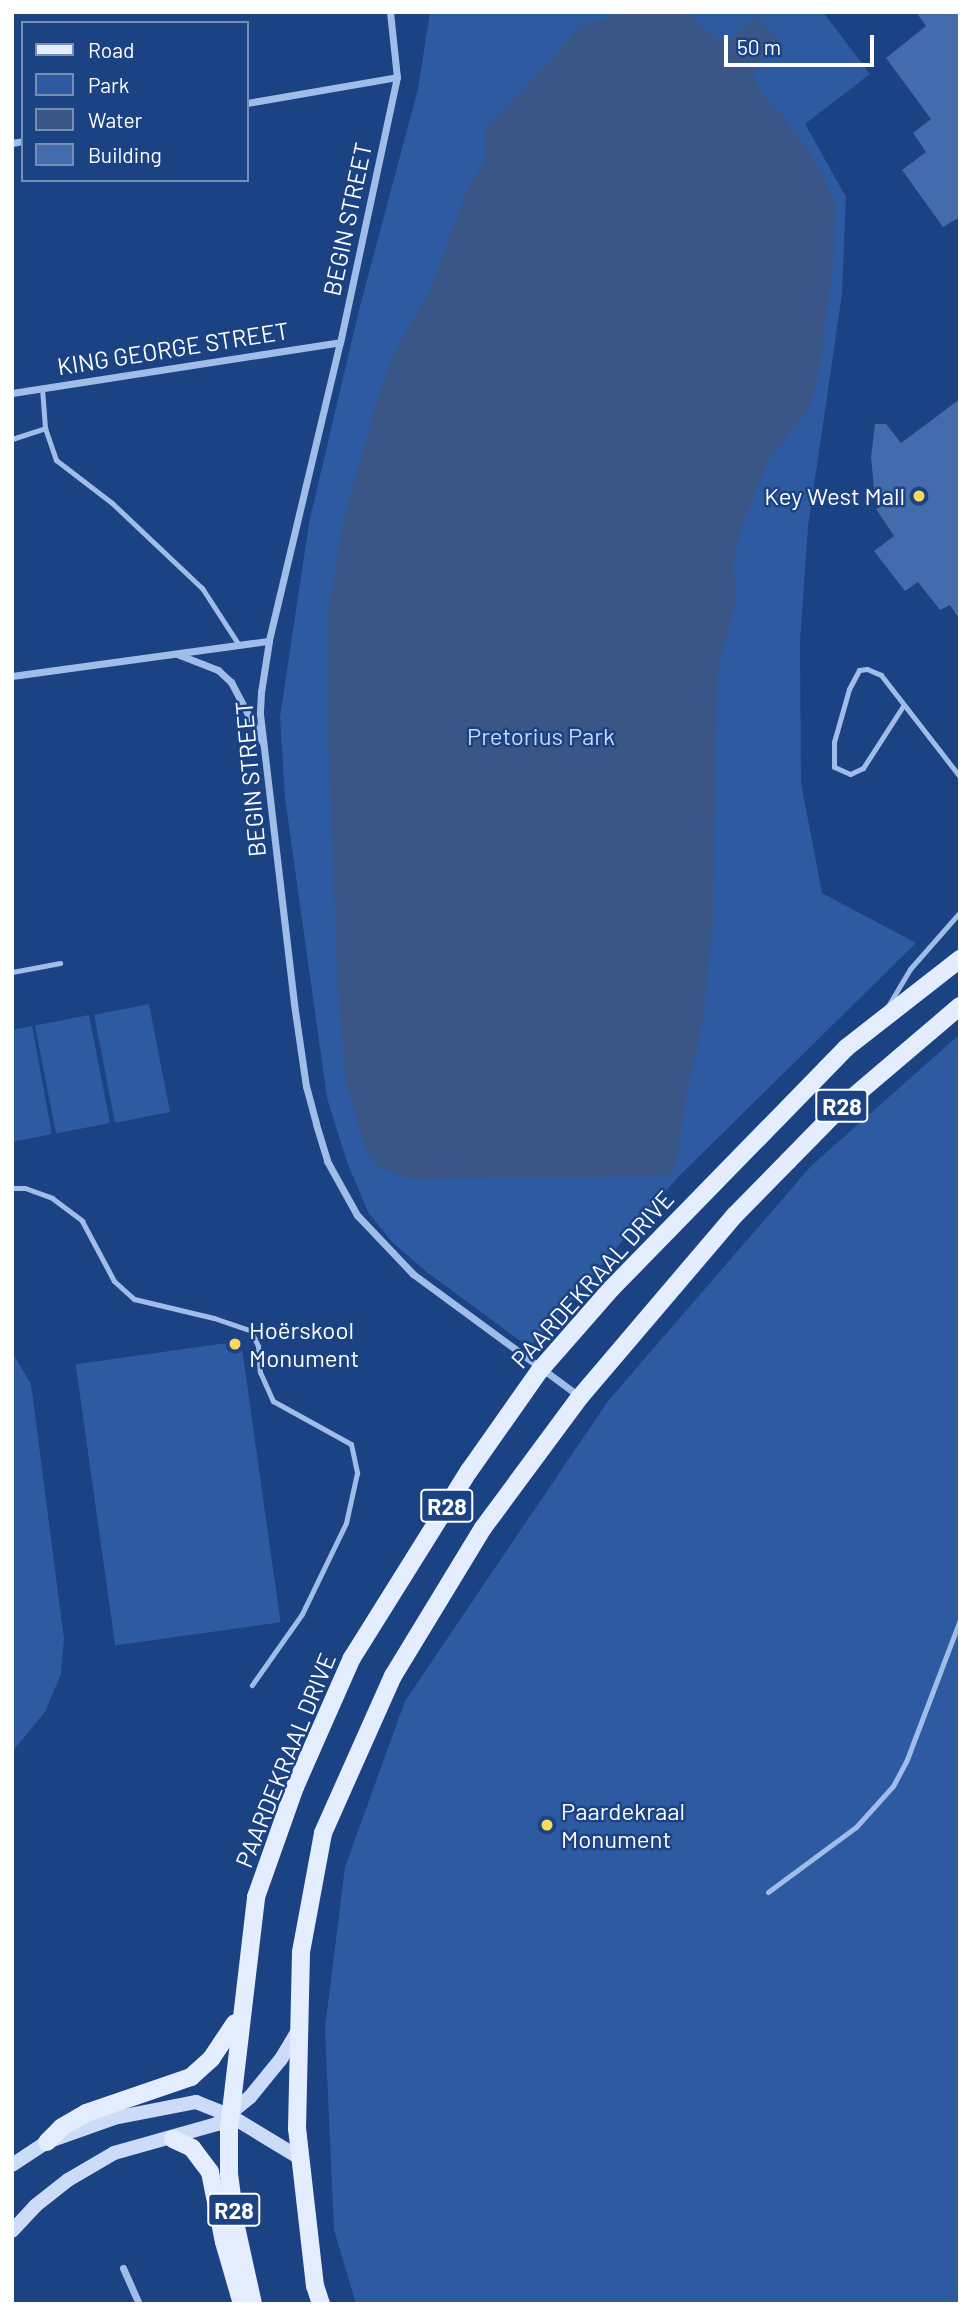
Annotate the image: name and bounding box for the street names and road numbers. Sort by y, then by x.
street label: BEGIN STREET [317,140,377,298]
street label: KING GEORGE STREET [55,315,291,381]
street label: BEGIN STREET [229,700,271,858]
road number: R28 [814,1086,870,1126]
street label: PAARDEKRAAL DRIVE [505,1184,679,1374]
road number: R28 [419,1486,475,1526]
street label: PAARDEKRAAL DRIVE [229,1649,341,1871]
road number: R28 [206,2190,262,2230]

